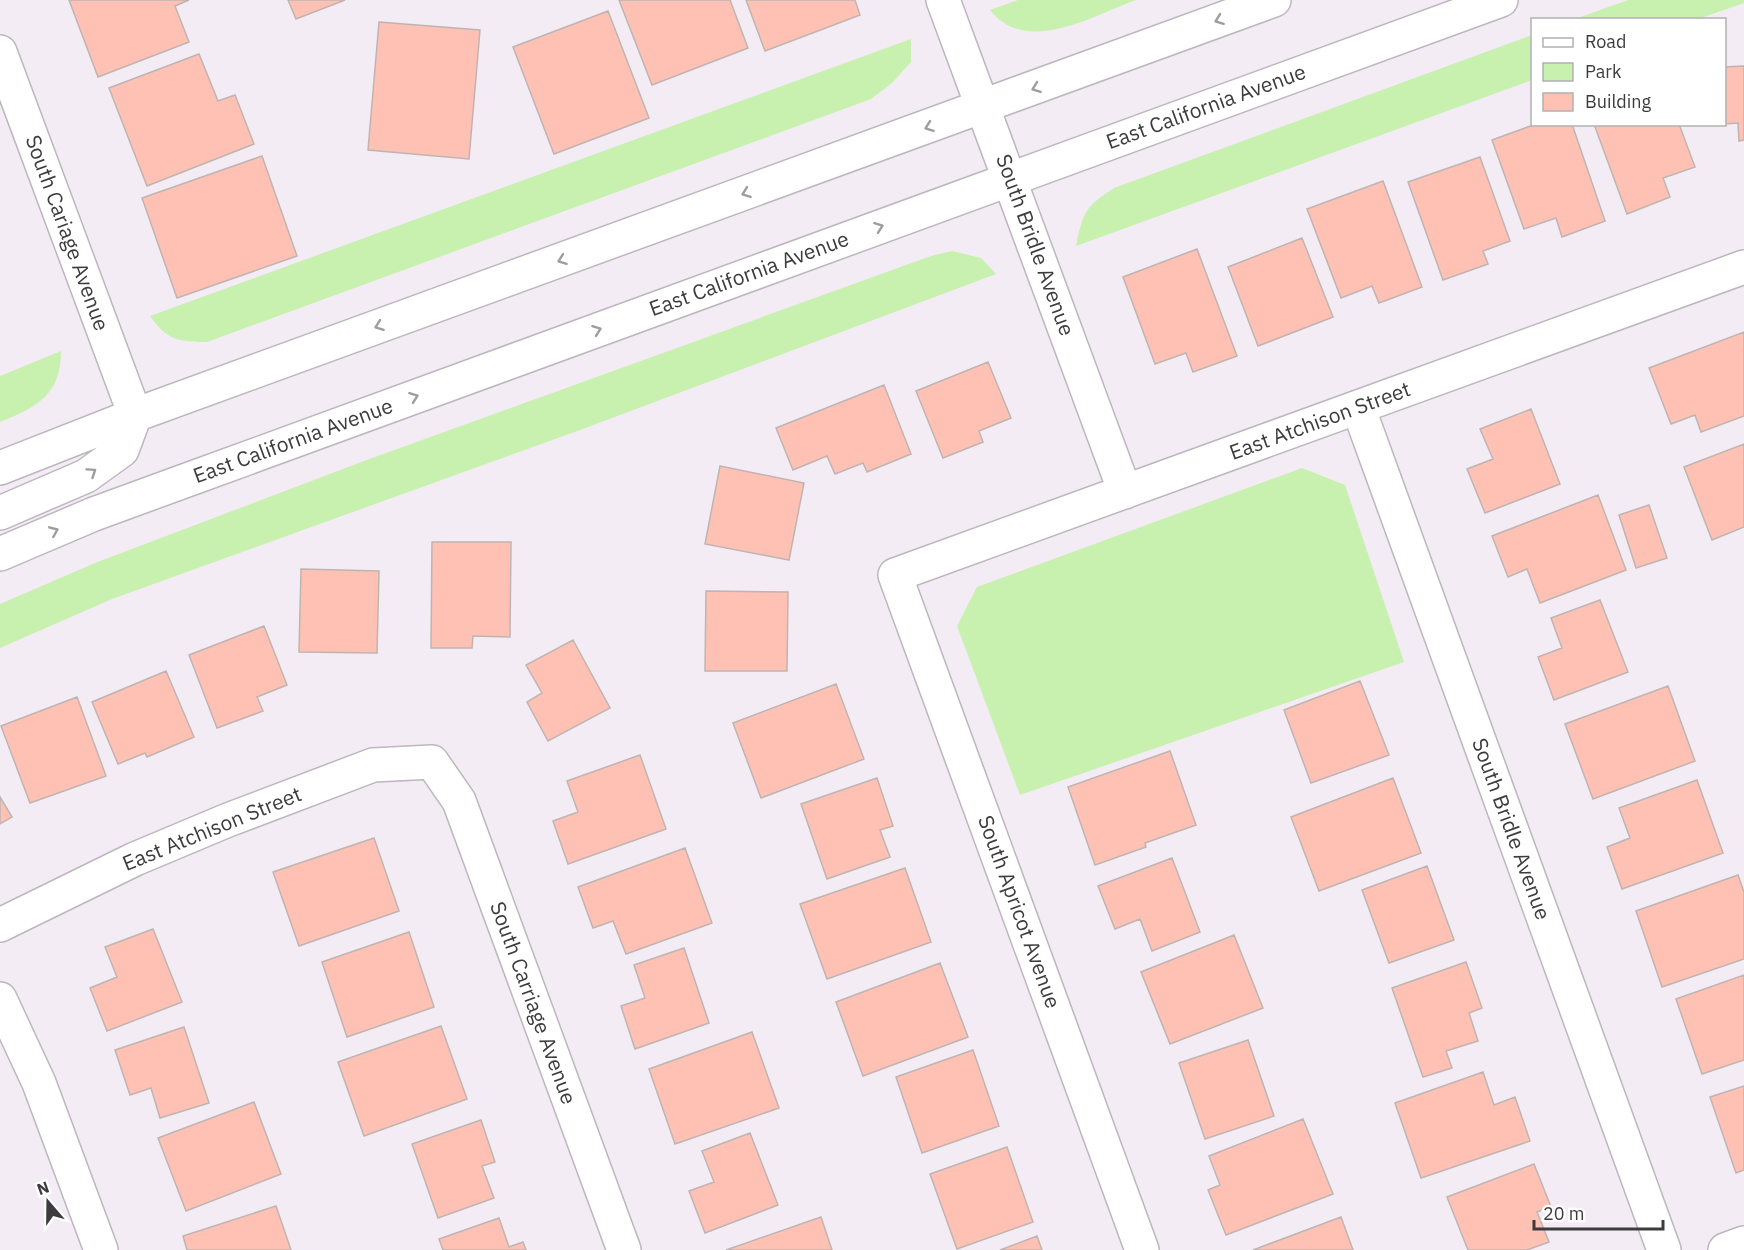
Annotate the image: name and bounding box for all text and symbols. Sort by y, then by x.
one-way arrow [1214,13,1225,26]
legend [1531,18,1726,126]
text: Road [1585,30,1626,53]
street label: East California Avenue [1102,57,1309,155]
text: Park [1585,60,1622,83]
one-way arrow [1031,80,1042,93]
text: Building [1585,90,1652,113]
one-way arrow [924,119,935,132]
street label: South Cariage Avenue [20,131,116,334]
street label: South Bridle Avenue [990,150,1082,339]
one-way arrow [741,186,752,199]
one-way arrow [873,221,883,234]
street label: East California Avenue [645,224,852,322]
one-way arrow [557,252,568,265]
one-way arrow [374,319,385,332]
one-way arrow [591,324,602,337]
street label: East Atchison Street [1225,374,1414,466]
street label: East California Avenue [189,391,396,489]
one-way arrow [408,391,419,404]
one-way arrow [85,468,96,479]
one-way arrow [48,526,59,538]
street label: South Bridle Avenue [1466,734,1558,923]
street label: East Atchison Street [118,779,305,877]
street label: South Apricot Avenue [972,811,1068,1012]
street label: South Carriage Avenue [484,897,584,1108]
north arrow [18,1172,78,1232]
text: N [34,1177,52,1199]
scale bar [1534,1193,1663,1231]
text: 20 m [1543,1202,1585,1225]

